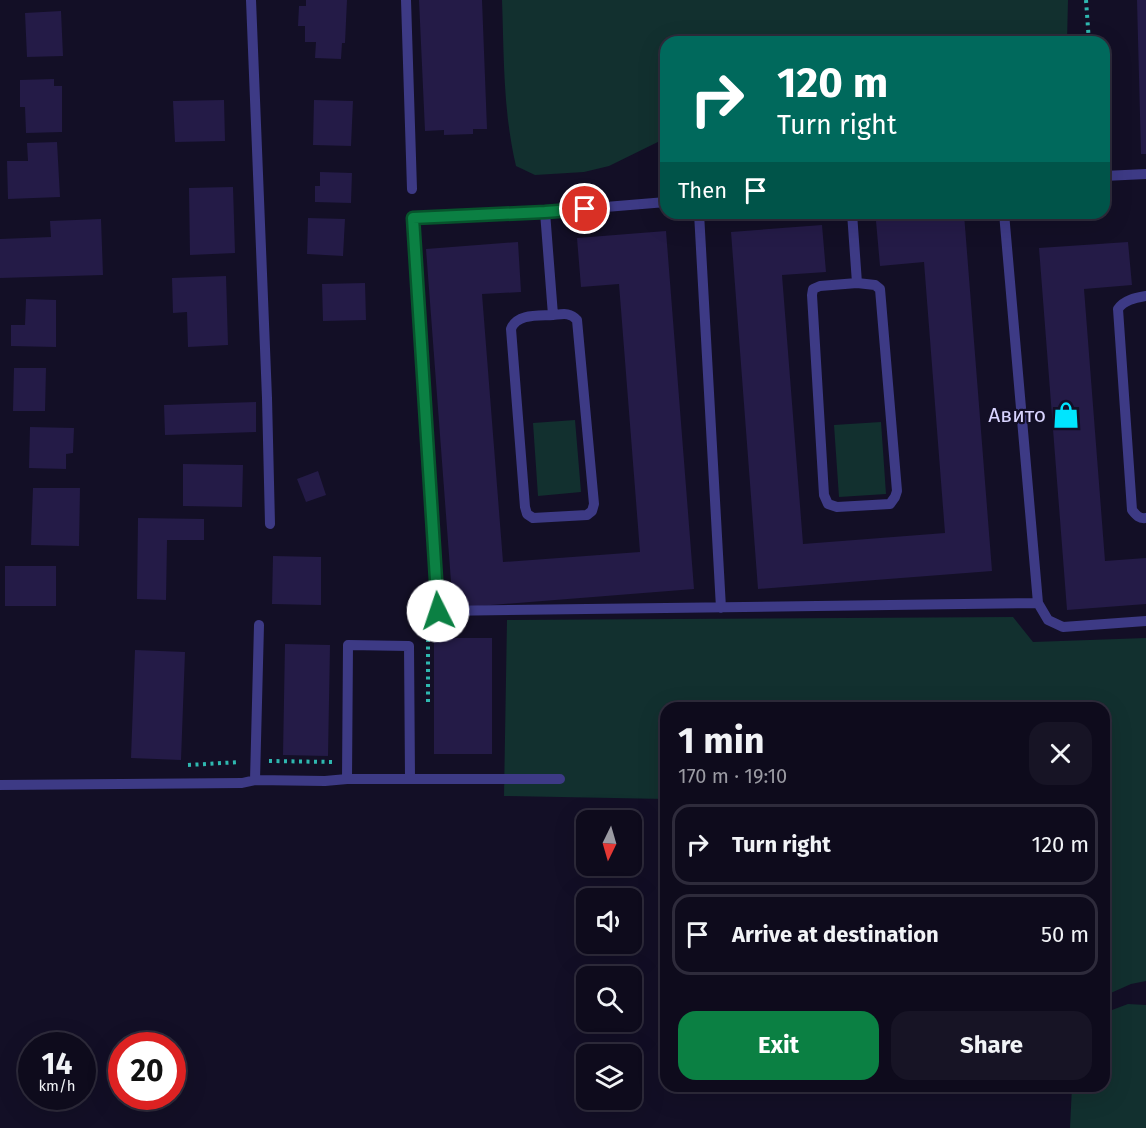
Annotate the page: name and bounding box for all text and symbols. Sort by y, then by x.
text: 120 m [777,58,888,108]
icon: right [678,60,756,138]
text: Turn right [777,109,897,141]
icon: arrive [739,174,772,207]
text: Then [678,177,727,204]
pin [559,183,610,234]
icon: arrive [568,192,601,225]
shop icon: Авито [1051,400,1081,430]
place label: Авито [988,402,1046,428]
position arrow [406,579,470,643]
text: 1 min [678,719,765,763]
button: close [1029,722,1092,785]
text: 170 m · 19:10 [678,764,787,788]
north arrow [576,810,642,876]
map controls [576,810,642,1110]
icon: right [681,828,714,861]
text: Turn right [732,831,831,858]
text: 120 m [1032,831,1089,858]
button: sound [576,888,642,954]
icon: arrive [681,918,714,951]
text: Arrive at destination [732,921,939,948]
text: 50 m [1041,921,1089,948]
button: search [576,966,642,1032]
button: Exit [678,1011,879,1080]
button: Share [891,1011,1092,1080]
speed limit sign: 20 [108,1032,186,1110]
button: layers [576,1044,642,1110]
text: 14 [42,1046,72,1082]
text: km/h [38,1077,76,1095]

